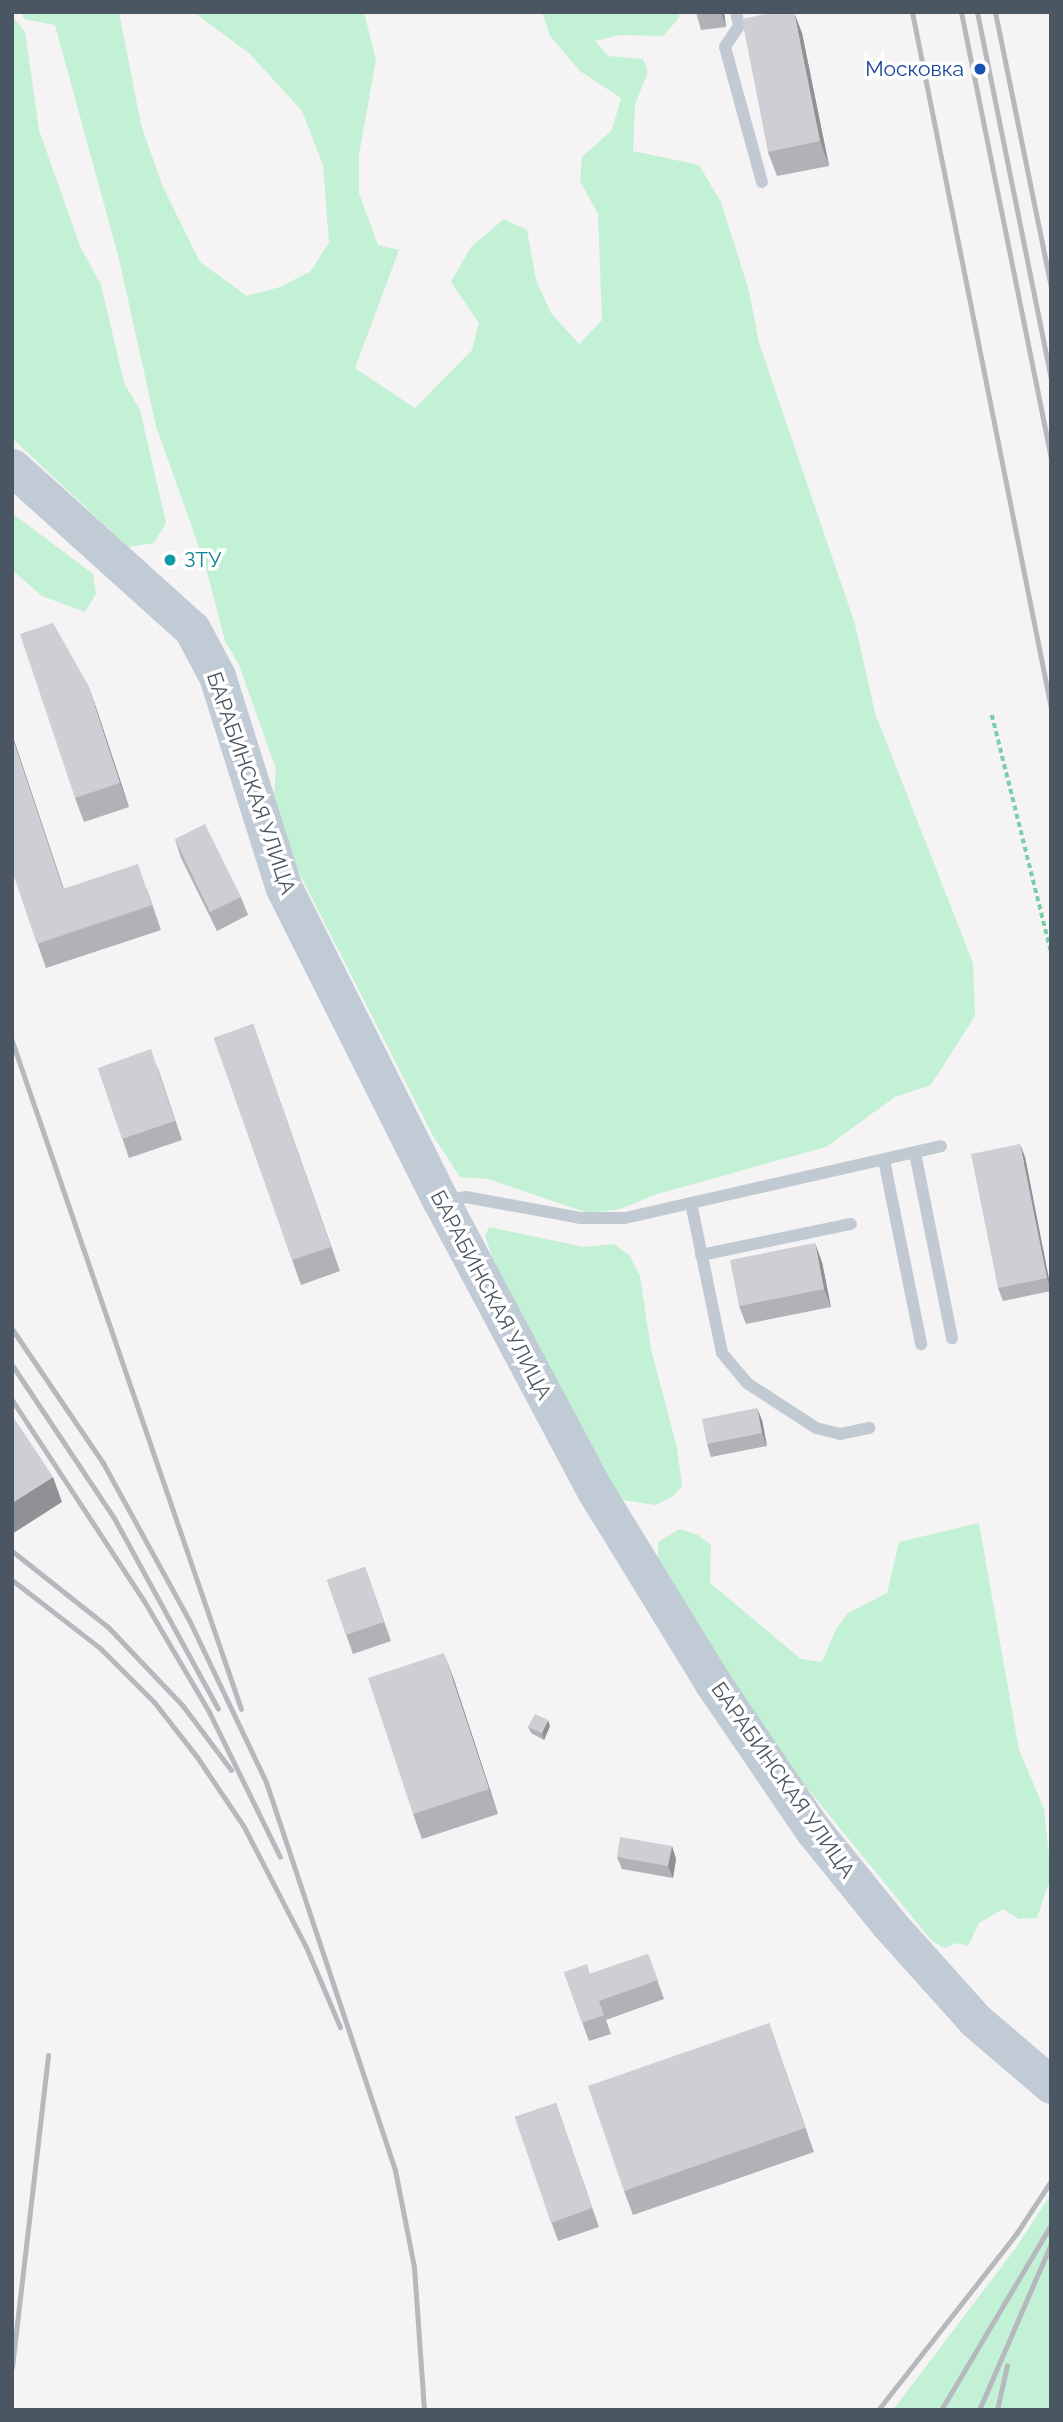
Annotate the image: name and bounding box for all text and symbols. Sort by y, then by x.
place label: Московка [865,56,964,82]
marker: Московка [970,59,990,79]
place label: ЗТУ [184,547,221,573]
marker: ЗТУ [162,552,178,568]
street label: БАРАБИНСКАЯ УЛИЦА [201,669,301,897]
street label: БАРАБИНСКАЯ УЛИЦА [425,1186,557,1404]
street label: БАРАБИНСКАЯ УЛИЦА [706,1677,860,1883]

